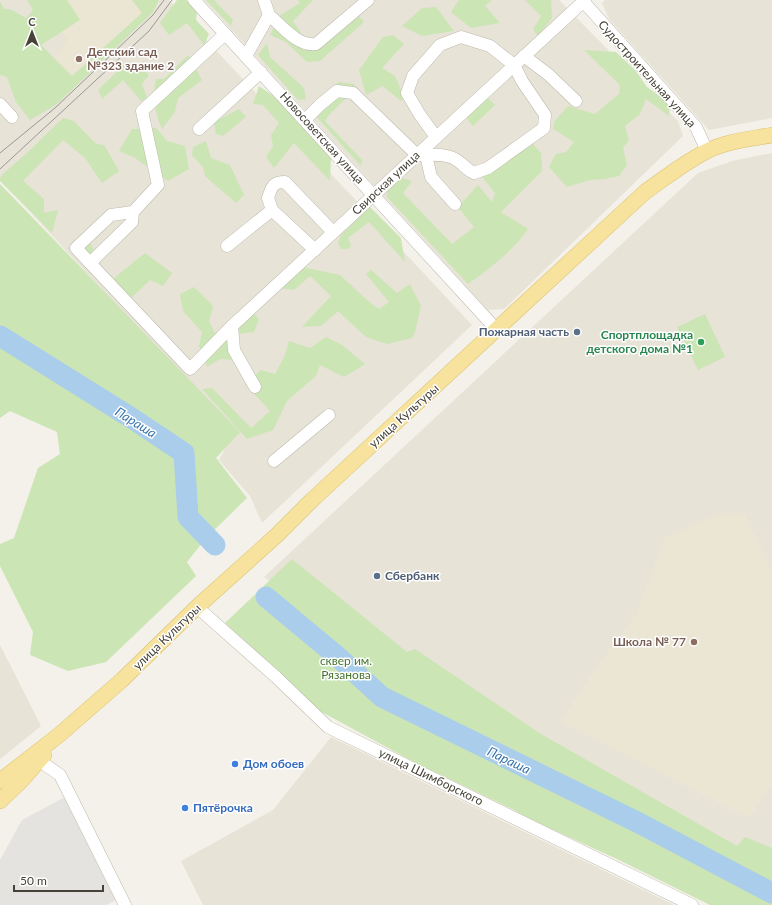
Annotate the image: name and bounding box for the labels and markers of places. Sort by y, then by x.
place label: Детский сад №323 здание 2 [87,44,174,73]
marker: Детский сад №323 здание 2 [74,54,84,64]
place label: Пожарная часть [479,324,569,339]
marker: Пожарная часть [572,327,582,337]
place label: Спортплощадка детского дома №1 [586,327,693,356]
marker: Спортплощадка детского дома №1 [696,337,706,347]
place label: Сбербанк [385,568,440,583]
marker: Сбербанк [372,571,382,581]
place label: Школа № 77 [613,634,686,649]
marker: Школа № 77 [689,637,699,647]
place label: Дом обоев [243,756,304,771]
marker: Дом обоев [230,759,240,769]
place label: Пятёрочка [193,800,253,815]
marker: Пятёрочка [180,803,190,813]

